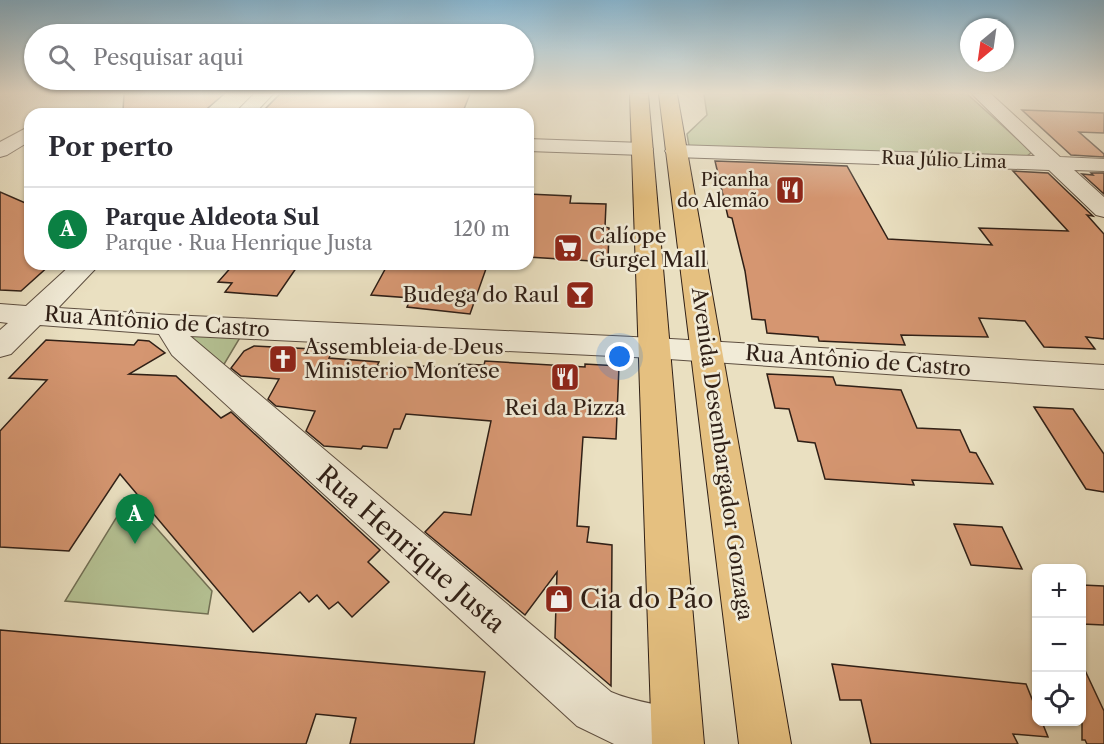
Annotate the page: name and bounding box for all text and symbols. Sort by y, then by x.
north arrow [960,18,1014,72]
search box [24,24,534,90]
icon: search [45,41,78,74]
text: Pesquisar aqui [93,44,243,71]
text: Por perto [48,131,173,163]
street label: Rua Júlio Lima [881,147,1008,173]
place label: Picanha do Alemão [677,169,769,212]
restaurant icon: Picanha do Alemão [774,174,806,206]
text: Parque Aldeota Sul [105,204,320,231]
text: A [60,217,75,241]
text: 120 m [453,217,510,241]
place label: Calíope Gurgel Mall [589,223,707,272]
text: Parque · Rua Henrique Justa [105,231,372,255]
supermarket icon: Calíope Gurgel Mall [552,232,584,264]
bar icon: Budega do Raul [564,279,596,311]
place label: Budega do Raul [403,282,559,307]
street label: Avenida Desembargador Gonzaga [687,285,758,623]
street label: Rua Antônio de Castro [43,301,271,342]
place label: Assembleia de Deus Ministerio Montese [303,334,504,383]
street label: Rua Antônio de Castro [744,340,972,381]
your location [605,342,634,371]
church icon: Assembleia de Deus Ministerio Montese [267,343,299,375]
restaurant icon: Rei da Pizza [549,361,581,393]
place label: Rei da Pizza [504,395,627,420]
street label: Rua Henrique Justa [310,459,512,640]
pin: A [116,494,154,544]
map controls [1032,564,1086,726]
button: + [1032,564,1086,618]
shop icon: Cia do Pão [543,583,575,615]
place label: Cia do Pão [580,583,713,615]
button: − [1032,618,1086,672]
button: locate [1032,672,1086,726]

